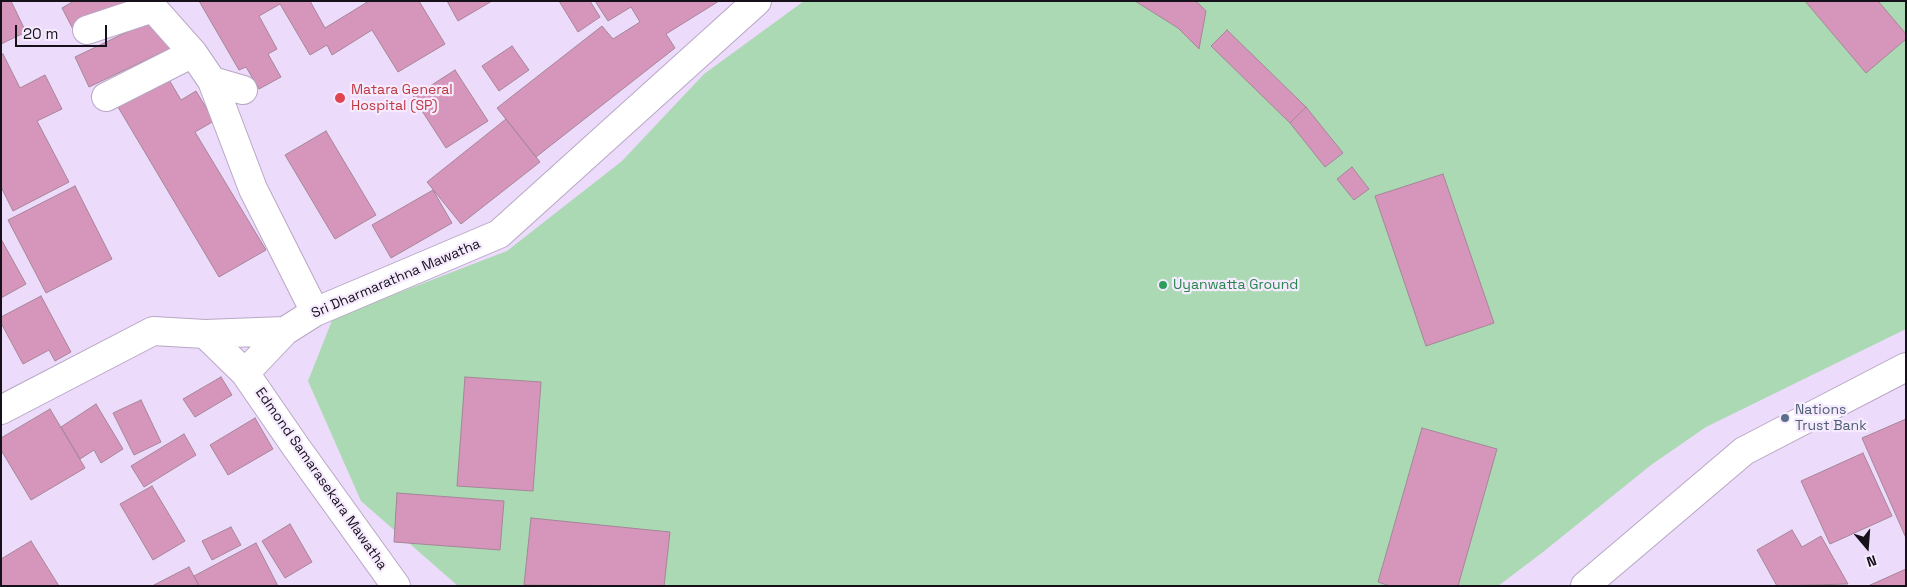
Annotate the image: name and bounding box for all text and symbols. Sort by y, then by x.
scale bar [18,15,110,47]
text: 20 m [23,24,58,43]
place label: Matara General Hospital (SP) [351,82,453,114]
marker: Matara General Hospital (SP) [333,91,347,105]
street label: Sri Dharmarathna Mawatha [309,236,483,322]
place label: Uyanwatta Ground [1173,277,1298,293]
marker: Uyanwatta Ground [1157,279,1169,291]
street label: Edmond Samarasekara Mawatha [252,385,390,573]
place label: Nations Trust Bank [1795,402,1867,434]
marker: Nations Trust Bank [1779,412,1791,424]
north arrow [1842,522,1892,572]
text: N [1864,551,1879,571]

